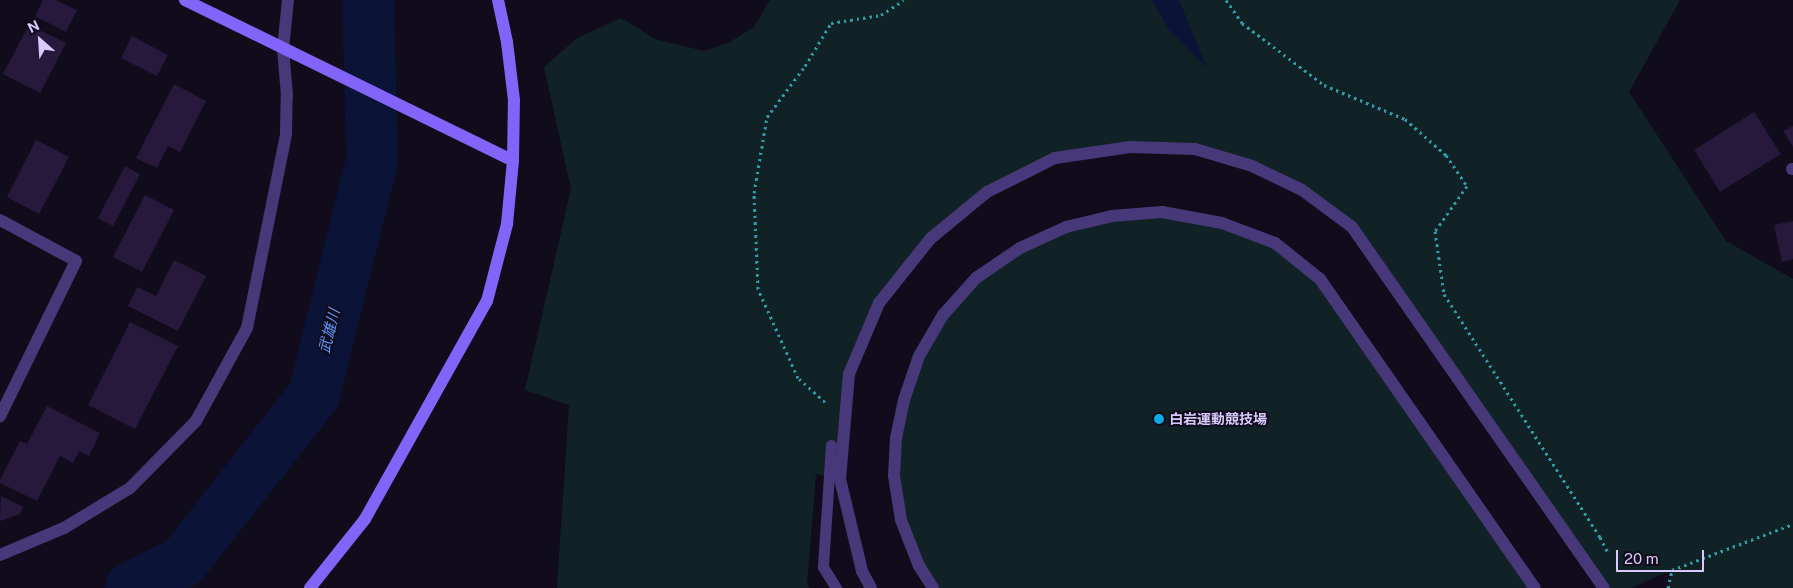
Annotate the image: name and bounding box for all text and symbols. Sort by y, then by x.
north arrow [15,15,65,65]
text: N [25,17,42,36]
water label: 武雄川 [315,307,343,355]
place label: 白岩運動競技場 [1169,411,1267,427]
marker: 白岩運動競技場 [1153,413,1165,425]
scale bar [1618,540,1706,572]
text: 20 m [1624,550,1659,567]

